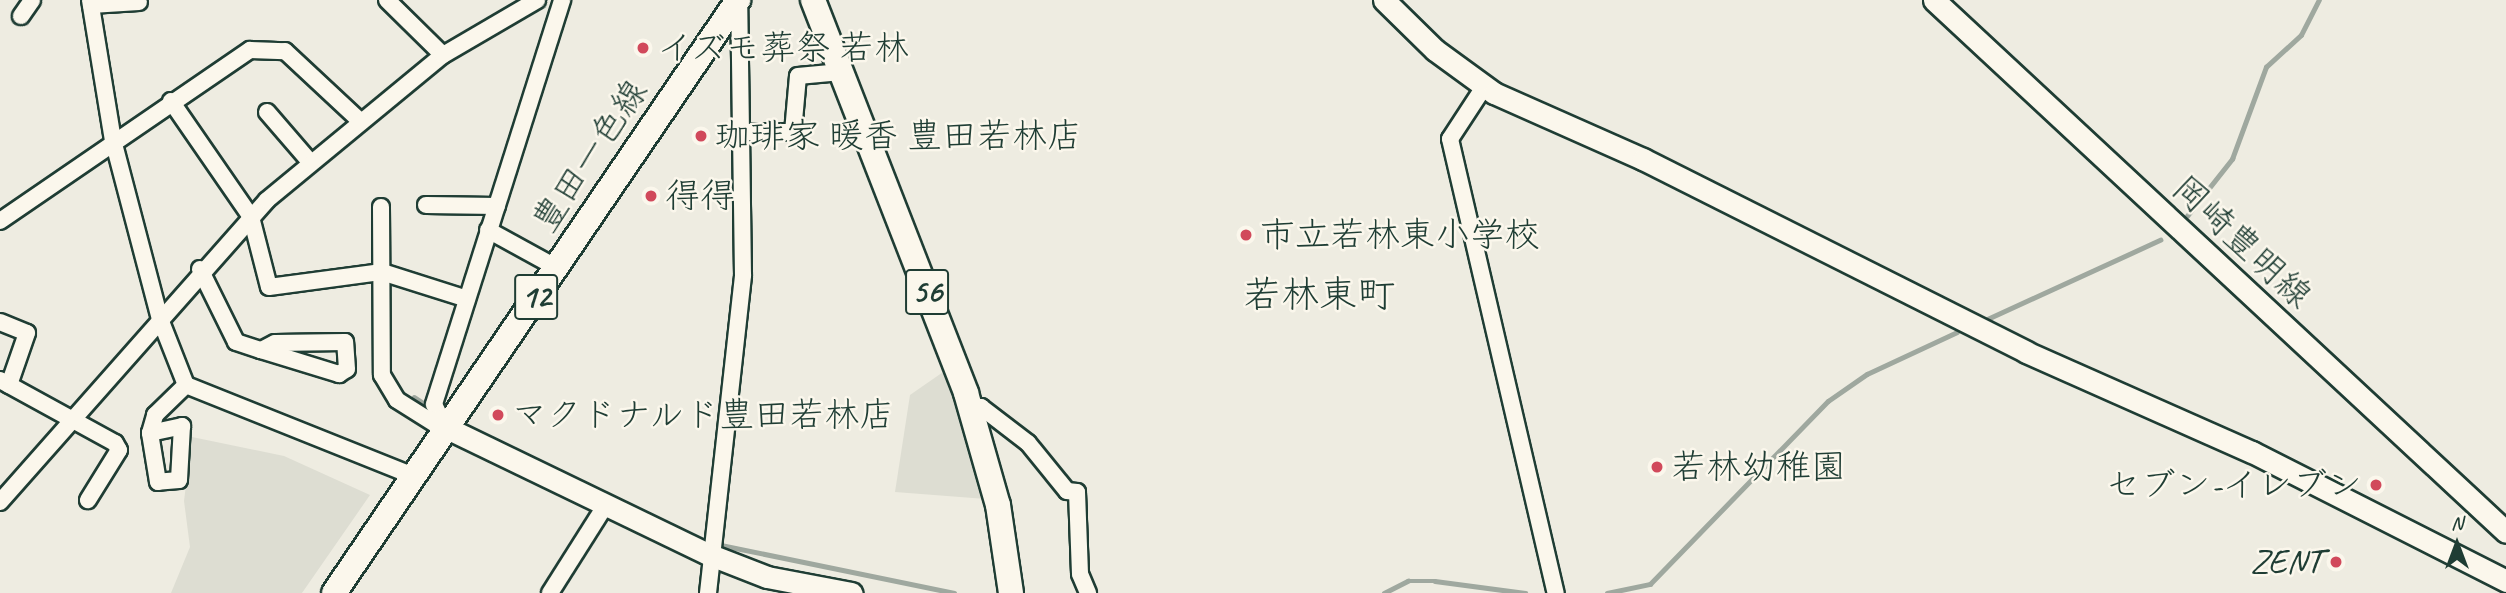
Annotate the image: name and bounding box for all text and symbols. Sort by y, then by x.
place label: イズモ葬祭 若林 [657,27,910,69]
marker: イズモ葬祭 若林 [635,40,651,56]
street label: 豊田一色線 [524,72,656,240]
place label: 珈琲家 暖香 豊田若林店 [715,115,1082,157]
marker: 珈琲家 暖香 豊田若林店 [693,128,709,144]
street label: 岡崎豊明線 [2164,167,2320,317]
place label: 得得 [665,175,735,217]
marker: 得得 [643,188,659,204]
place label: 市立若林東小学校 [1260,214,1540,256]
marker: 市立若林東小学校 [1238,227,1254,243]
road number: 56 [904,262,950,322]
road number: 12 [513,268,559,326]
district label: 若林東町 [1243,272,1395,318]
place label: マクドナルド豊田若林店 [512,394,897,436]
marker: マクドナルド豊田若林店 [490,407,506,423]
place label: 若林幼稚園 [1671,446,1846,488]
marker: 若林幼稚園 [1649,459,1665,475]
place label: セブン-イレブン [2106,464,2362,506]
marker: セブン-イレブン [2368,477,2384,493]
north arrow [2422,509,2492,579]
text: N [2451,511,2463,535]
place label: ZENT [2250,541,2322,583]
marker: ZENT [2328,554,2344,570]

